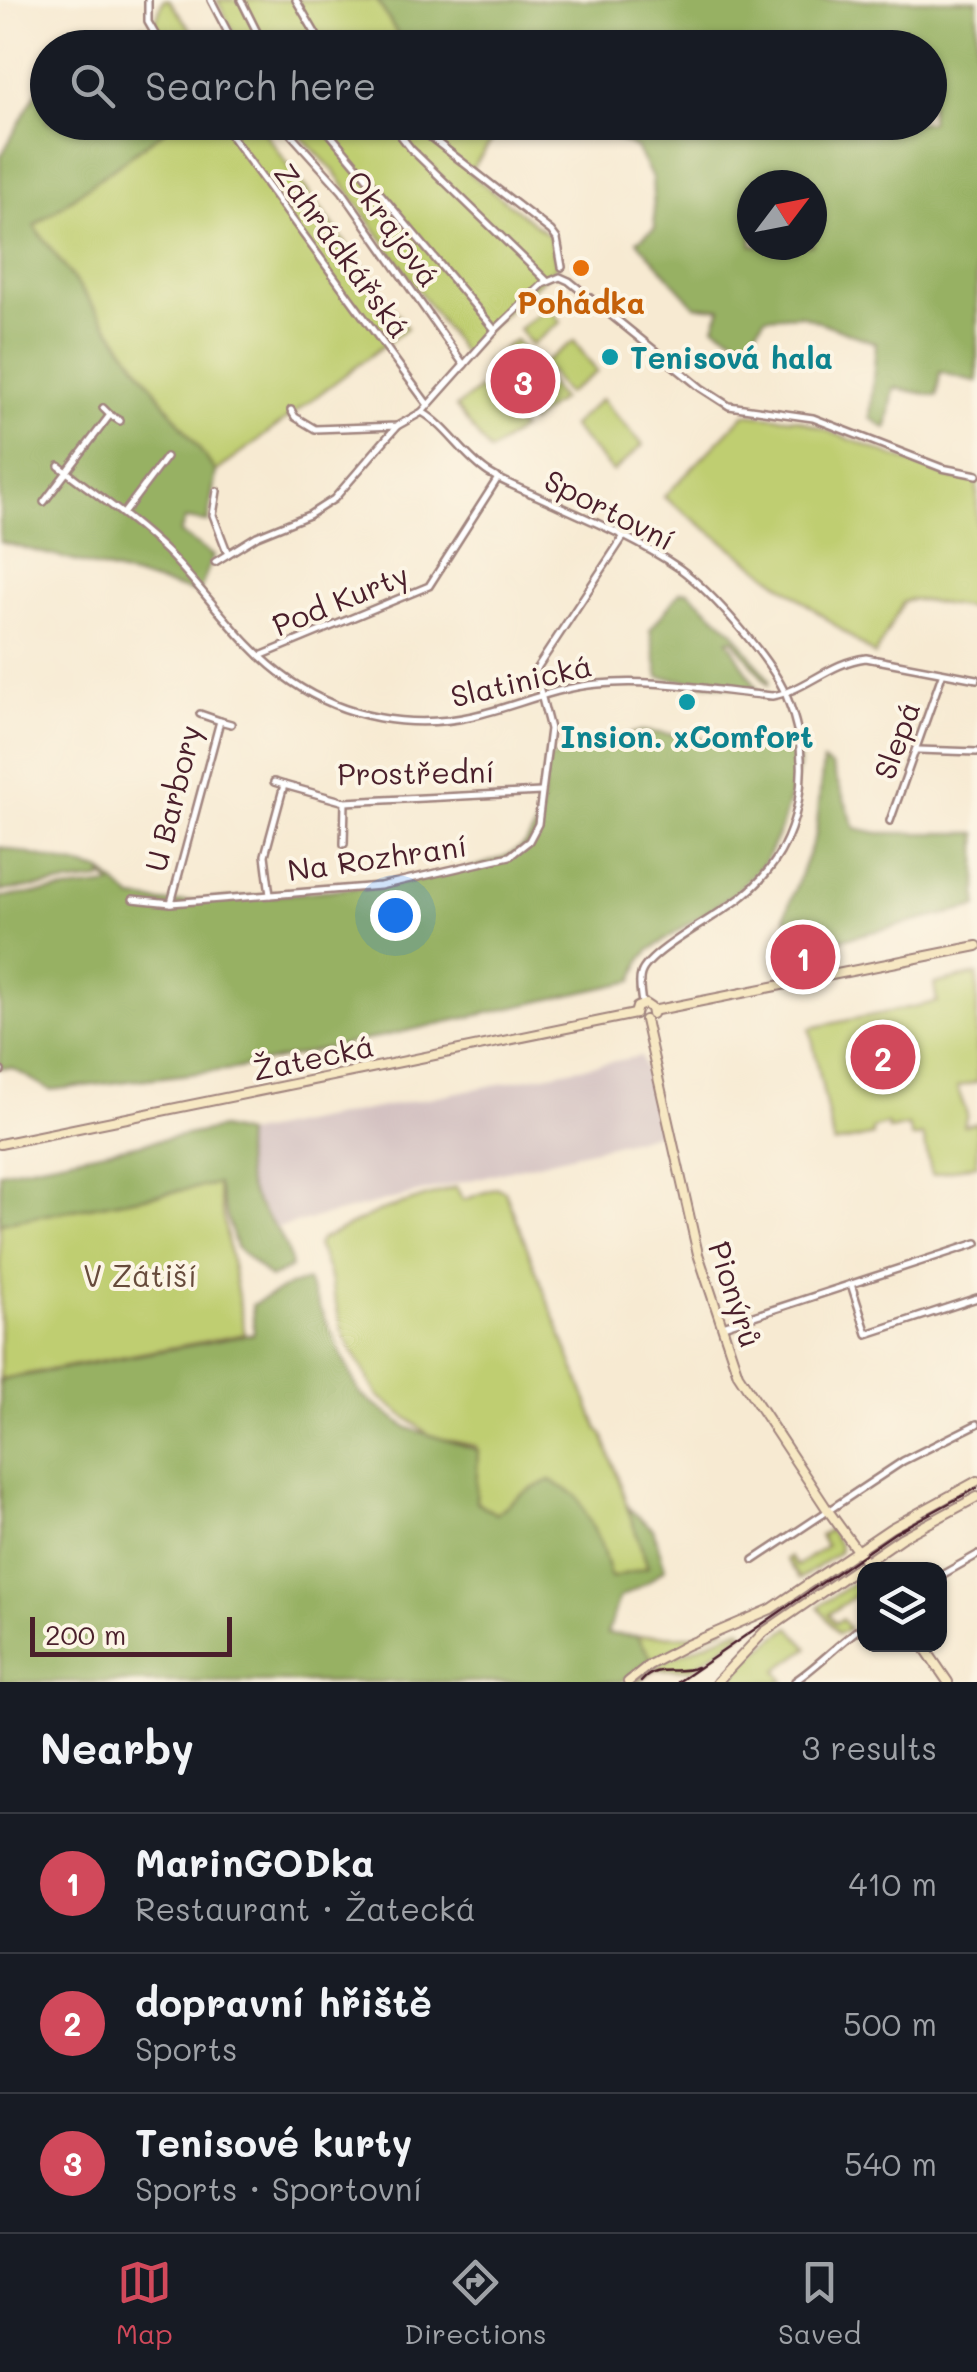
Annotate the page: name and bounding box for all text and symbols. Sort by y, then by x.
search box [30,30,947,140]
icon: search [65,58,120,113]
text: Search here [145,60,376,110]
street label: Zahrádkářská [266,154,420,346]
street label: Okrajová [338,162,450,294]
north arrow [737,170,827,260]
marker: Pohádka [570,257,592,279]
place label: Pohádka [517,282,645,322]
place label: Tenisová hala [630,337,833,377]
pin: 3 [490,344,556,418]
marker: Tenisová hala [599,346,621,368]
street label: Sportovní [538,459,682,559]
street label: Pod Kurty [266,554,414,644]
street label: Slatinická [447,644,595,716]
marker: Insion. xComfort [676,691,698,713]
street label: Slepá [863,695,929,785]
place label: Insion. xComfort [560,716,814,756]
street label: U Barbory [134,721,210,875]
street label: Prostřední [337,751,495,793]
street label: Na Rozhraní [285,825,469,889]
your location [370,890,421,941]
pin: 1 [770,920,836,994]
pin: 2 [850,1020,916,1094]
street label: Žatecká [249,1025,377,1089]
street label: Pionýrů [700,1236,772,1352]
park label: V Zátiší [83,1255,197,1295]
map controls [857,1562,947,1652]
button: layers [857,1562,947,1652]
scale bar [30,1612,232,1656]
text: 200 m [45,1616,126,1652]
text: Nearby [40,1720,194,1775]
text: 3 results [801,1726,937,1768]
text: MarinGODka [135,1837,375,1887]
text: 1 [65,1862,80,1904]
text: 410 m [848,1862,937,1904]
text: Restaurant · Žatecká [135,1887,476,1929]
text: dopravní hřiště [135,1977,432,2027]
text: 2 [64,2002,81,2044]
text: 500 m [843,2002,937,2044]
text: Sports [135,2027,237,2069]
text: Tenisové kurty [135,2117,412,2167]
text: 3 [63,2142,82,2184]
text: 540 m [844,2142,937,2184]
text: Sports · Sportovní [135,2167,422,2209]
tab: Map [116,2255,173,2351]
tab: Directions [404,2255,547,2351]
tab: Saved [778,2255,861,2351]

